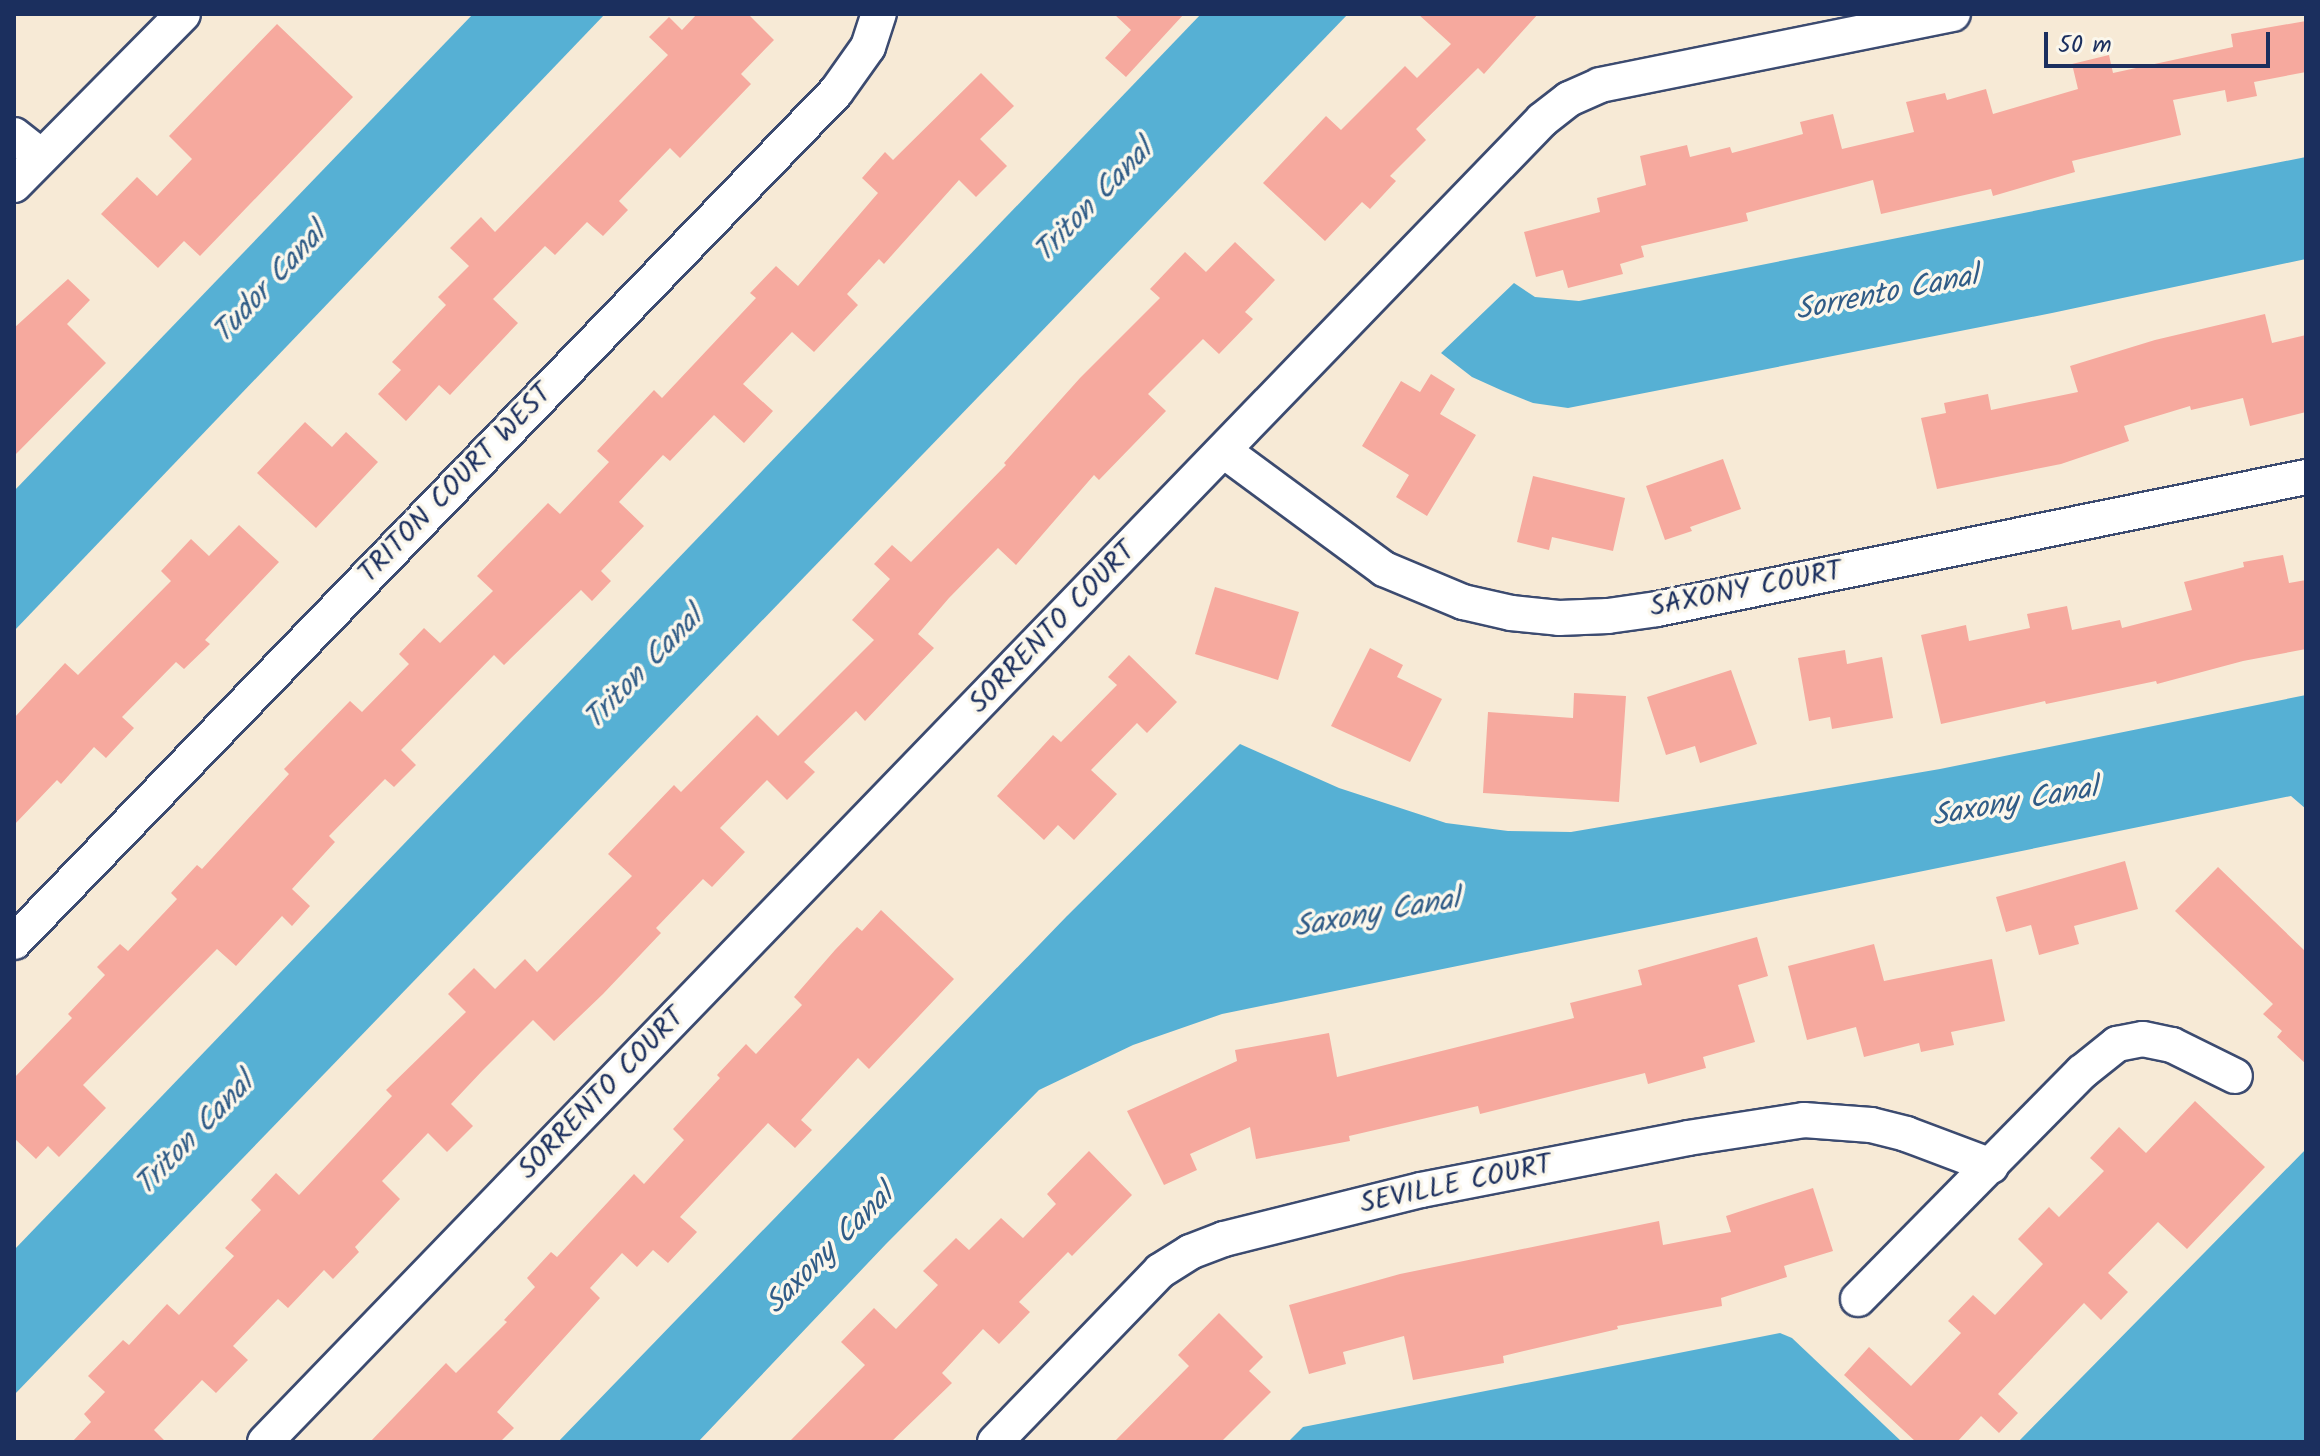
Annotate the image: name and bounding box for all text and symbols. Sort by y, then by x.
scale bar [2048,16,2274,66]
text: 50 m [2058,26,2112,65]
water label: Triton Canal [1027,133,1161,271]
water label: Tudor Canal [206,217,334,351]
water label: Sorrento Canal [1792,259,1982,329]
street label: TRITON COURT WEST [352,377,560,591]
street label: SORRENTO COURT [963,535,1143,721]
street label: SAXONY COURT [1647,555,1845,625]
water label: Triton Canal [577,600,711,738]
water label: Saxony Canal [1929,771,2101,835]
water label: Saxony Canal [1291,882,1463,946]
street label: SORRENTO COURT [512,1001,692,1187]
water label: Triton Canal [128,1066,262,1204]
street label: SEVILLE COURT [1357,1148,1555,1222]
water label: Saxony Canal [758,1178,902,1322]

